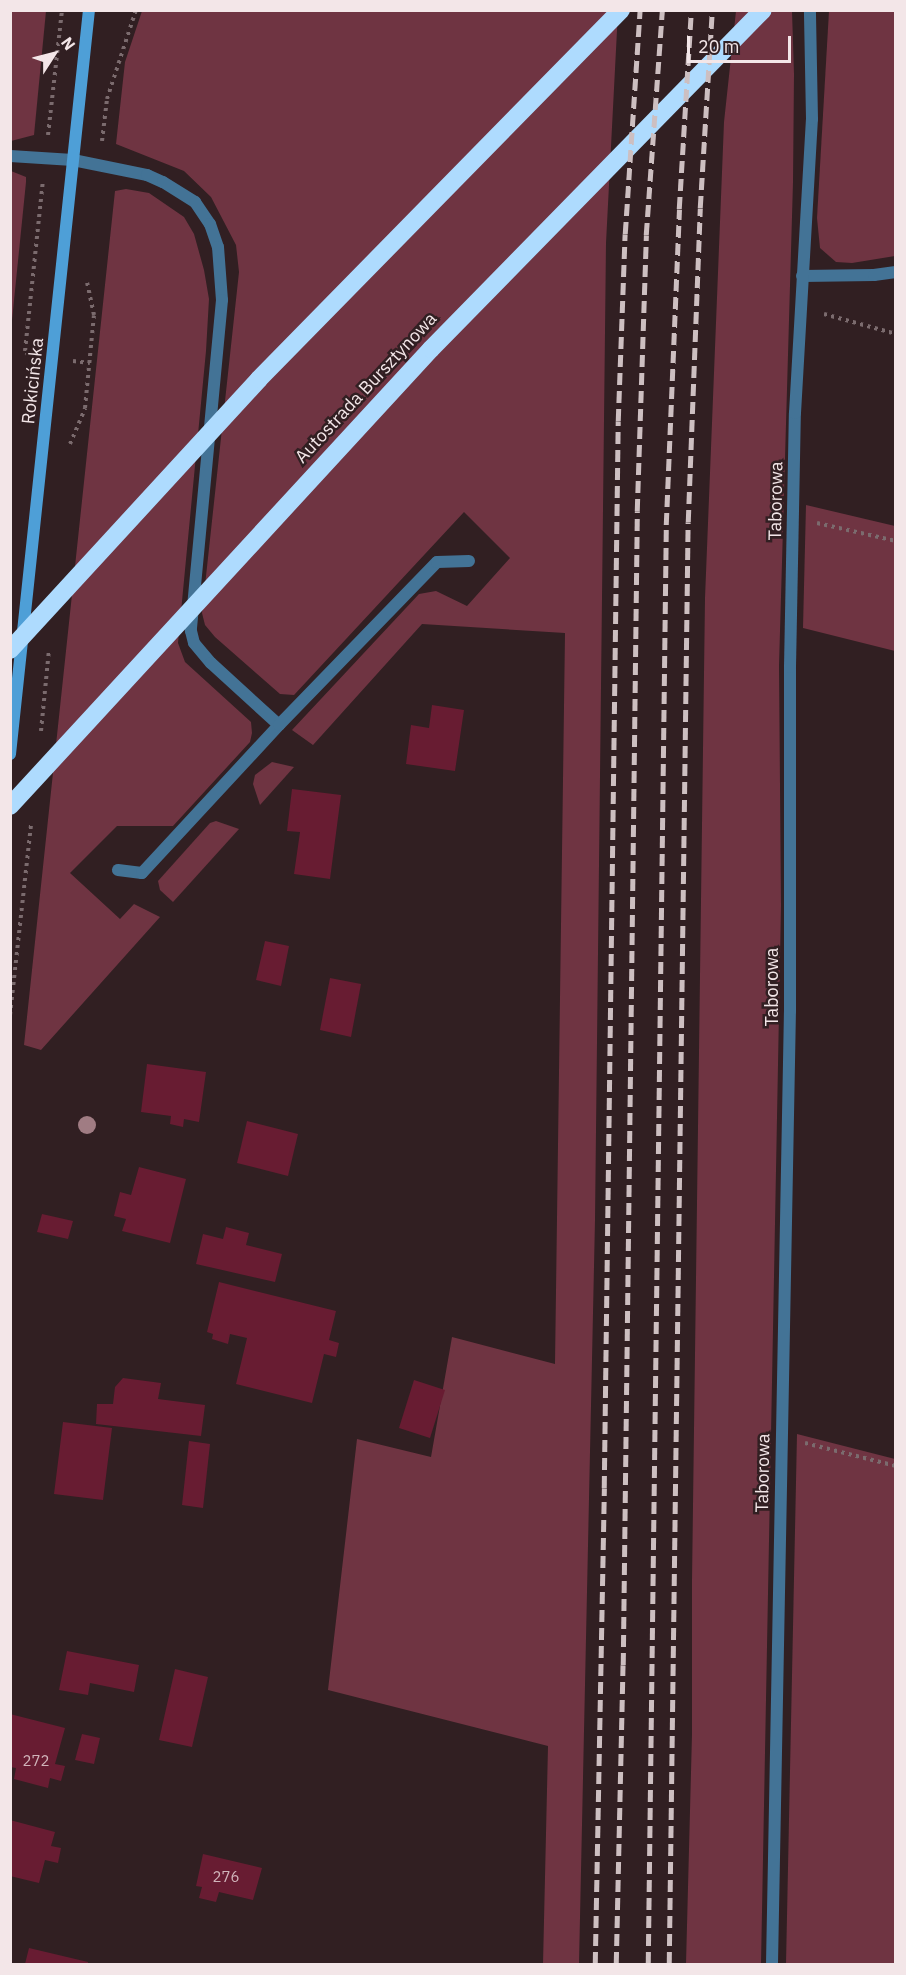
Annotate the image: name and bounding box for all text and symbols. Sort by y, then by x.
north arrow [24,24,84,84]
scale bar [690,24,794,62]
text: N [57,33,80,54]
text: 20 m [698,35,740,58]
street label: Autostrada Bursztynowa [291,308,441,468]
street label: Rokicińska [18,337,48,425]
street label: Taborowa [765,461,787,541]
street label: Taborowa [761,948,783,1026]
street label: Taborowa [752,1433,774,1513]
house number: 272 [23,1752,49,1770]
house number: 276 [213,1868,239,1886]

